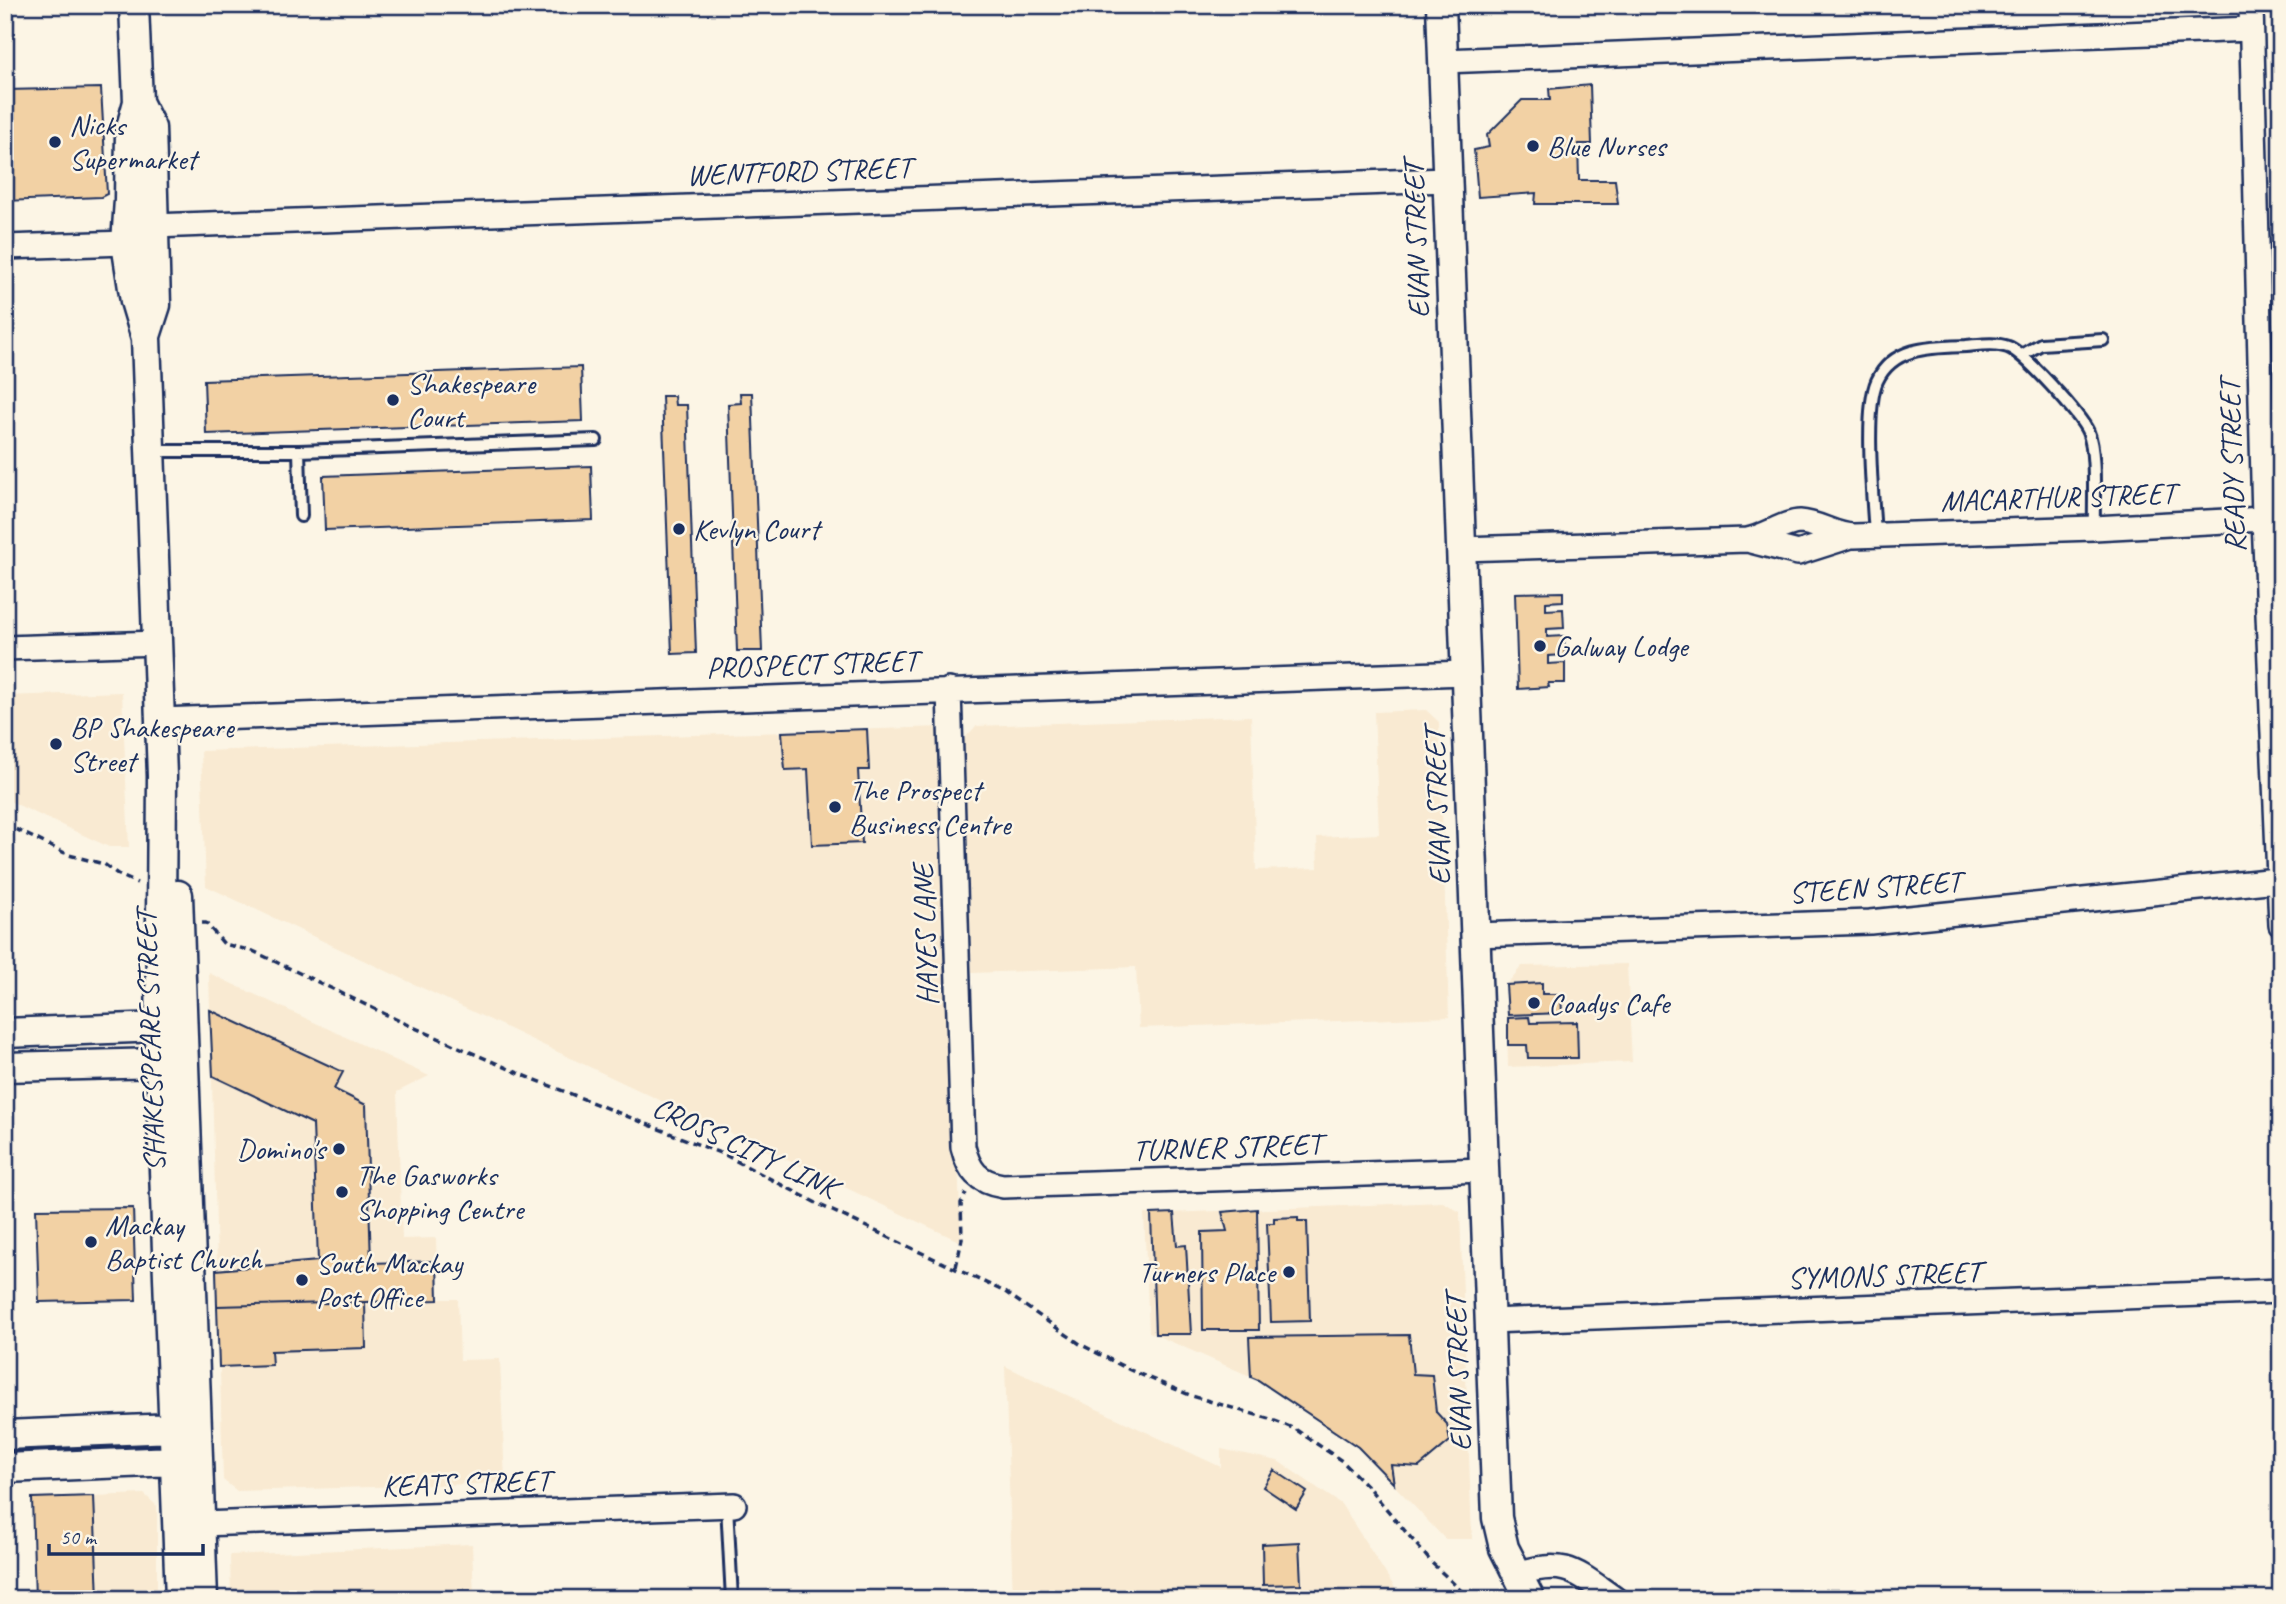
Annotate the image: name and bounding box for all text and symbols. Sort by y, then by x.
place label: Nicks Supermarket [69,106,201,178]
place label: Blue Nurses [1547,127,1668,165]
marker: Nicks Supermarket [47,134,63,150]
marker: Blue Nurses [1525,138,1541,154]
street label: WENTFORD STREET [686,148,918,194]
street label: EVAN STREET [1394,154,1438,319]
place label: Shakespeare Court [407,364,537,436]
street label: READY STREET [2210,373,2254,553]
marker: Shakespeare Court [385,392,401,408]
street label: MACARTHUR STREET [1940,474,2182,520]
place label: Kevlyn Court [693,510,823,548]
marker: Kevlyn Court [671,521,687,537]
place label: Galway Lodge [1554,627,1690,665]
marker: Galway Lodge [1532,638,1548,654]
street label: PROSPECT STREET [705,641,925,687]
place label: BP Shakespeare Street [70,708,236,780]
street label: EVAN STREET [1415,721,1459,886]
marker: BP Shakespeare Street [48,736,64,752]
place label: The Prospect Business Centre [849,771,1013,843]
marker: The Prospect Business Centre [827,799,843,815]
street label: HAYES LANE [903,859,946,1007]
street label: STEEN STREET [1788,862,1969,912]
street label: SHAKESPEARE STREET [126,903,174,1172]
place label: Coadys Cafe [1548,984,1671,1022]
marker: Coadys Cafe [1526,995,1542,1011]
street label: CROSS CITY LINK [647,1088,849,1209]
street label: TURNER STREET [1132,1124,1329,1169]
place label: Domino's [237,1130,328,1168]
marker: Domino's [331,1141,347,1157]
place label: The Gasworks Shopping Centre [356,1156,526,1228]
marker: The Gasworks Shopping Centre [334,1184,350,1200]
place label: Mackay Baptist Church [105,1206,263,1278]
marker: Mackay Baptist Church [83,1234,99,1250]
place label: South Mackay Post Office [316,1244,464,1316]
street label: SYMONS STREET [1787,1252,1988,1297]
place label: Turners Place [1138,1253,1277,1291]
marker: Turners Place [1281,1264,1297,1280]
marker: South Mackay Post Office [294,1272,310,1288]
street label: EVAN STREET [1436,1287,1480,1452]
street label: KEATS STREET [381,1461,557,1505]
scale bar [49,1513,203,1557]
text: 50 m [60,1524,98,1550]

